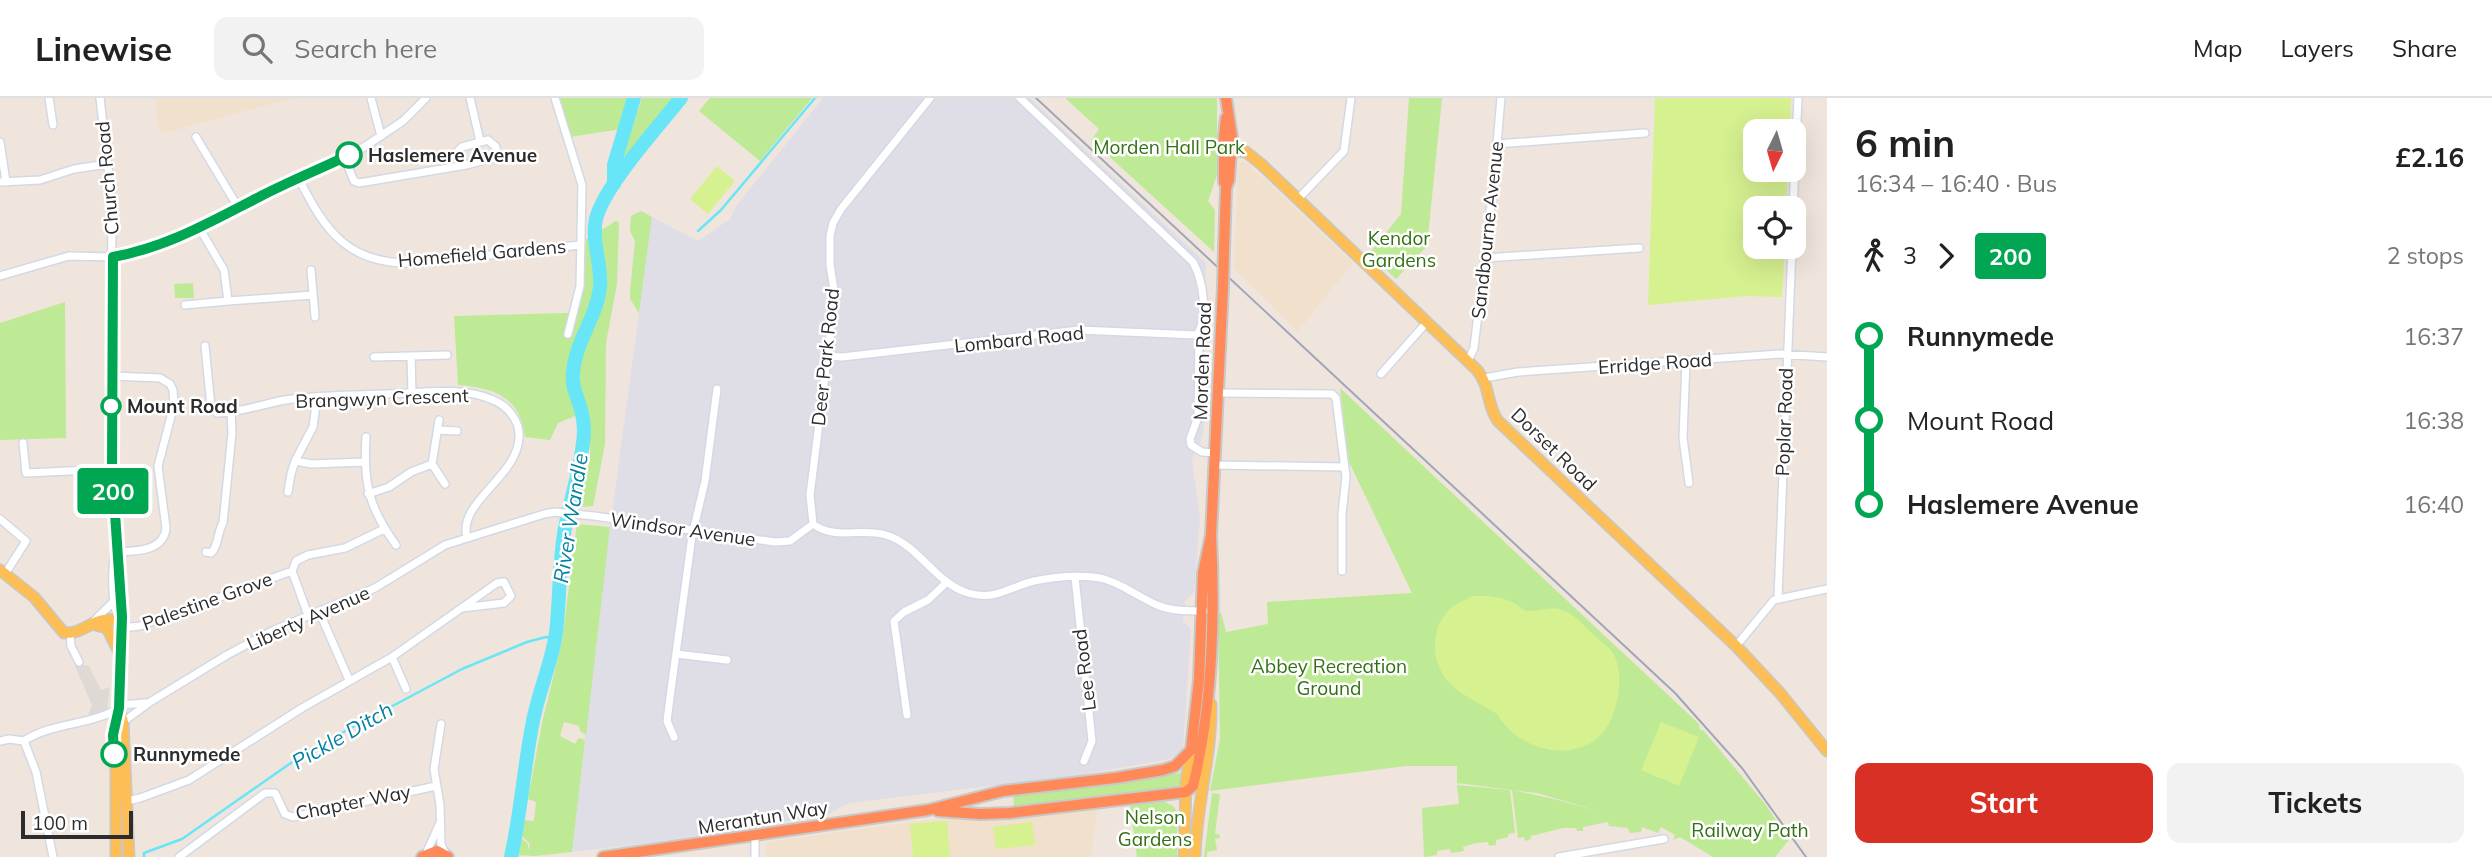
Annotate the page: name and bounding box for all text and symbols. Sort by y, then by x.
search box [214,17,704,80]
text: Linewise [35,28,172,69]
icon: search [238,29,276,67]
text: Search here [294,32,437,65]
text: Map [2193,33,2242,63]
text: Layers [2280,33,2354,63]
text: Share [2392,33,2457,63]
north arrow [1743,119,1806,182]
map controls [1743,119,1806,259]
text: 6 min [1855,119,1955,167]
street label: Church Road [90,120,124,236]
park label: Morden Hall Park [1093,135,1245,159]
street label: Sandbourne Avenue [1466,140,1508,320]
text: £2.16 [2395,141,2464,174]
marker: Haslemere Avenue [336,142,362,168]
place label: Haslemere Avenue [368,143,537,167]
text: 16:34 – 16:40 · Bus [1855,169,2057,198]
button: locate [1743,196,1806,259]
park label: Kendor Gardens [1362,226,1436,272]
street label: Homefield Gardens [397,234,567,272]
icon: walk [1855,237,1893,275]
icon: forward [1927,237,1965,275]
text: 3 [1903,241,1917,270]
text: 200 [1989,241,2032,271]
text: 2 stops [2387,241,2464,270]
street label: Deer Park Road [806,287,844,427]
street label: Morden Road [1188,301,1216,421]
street label: Lombard Road [953,320,1085,358]
text: Runnymede [1907,320,2054,353]
text: 16:37 [2404,322,2464,351]
street label: Erridge Road [1597,347,1713,379]
street label: Poplar Road [1770,367,1798,477]
street label: Brangwyn Crescent [295,383,469,413]
place label: Mount Road [127,394,238,418]
marker: Mount Road [101,396,121,416]
street label: Dorset Road [1506,402,1602,496]
text: Mount Road [1907,404,2054,437]
text: 16:38 [2404,406,2464,435]
water label: River Wandle [547,451,593,585]
line badge: 200 [73,468,153,514]
text: 200 [91,476,135,506]
text: Haslemere Avenue [1907,488,2139,521]
text: 16:40 [2404,490,2464,519]
street label: Windsor Avenue [609,507,757,551]
street label: Palestine Grove [139,566,275,636]
street label: Liberty Avenue [243,580,373,656]
street label: Lee Road [1067,628,1101,712]
park label: Abbey Recreation Ground [1251,654,1407,700]
water label: Pickle Ditch [287,696,397,774]
marker: Runnymede [101,741,127,767]
place label: Runnymede [133,742,240,766]
button: Start [1855,763,2153,843]
button: Tickets [2167,763,2464,843]
street label: Chapter Way [293,779,413,825]
street label: Merantun Way [696,795,830,839]
park label: Nelson Gardens [1118,805,1192,851]
scale bar [21,808,133,840]
text: 100 m [32,811,88,835]
park label: Railway Path [1691,818,1809,842]

